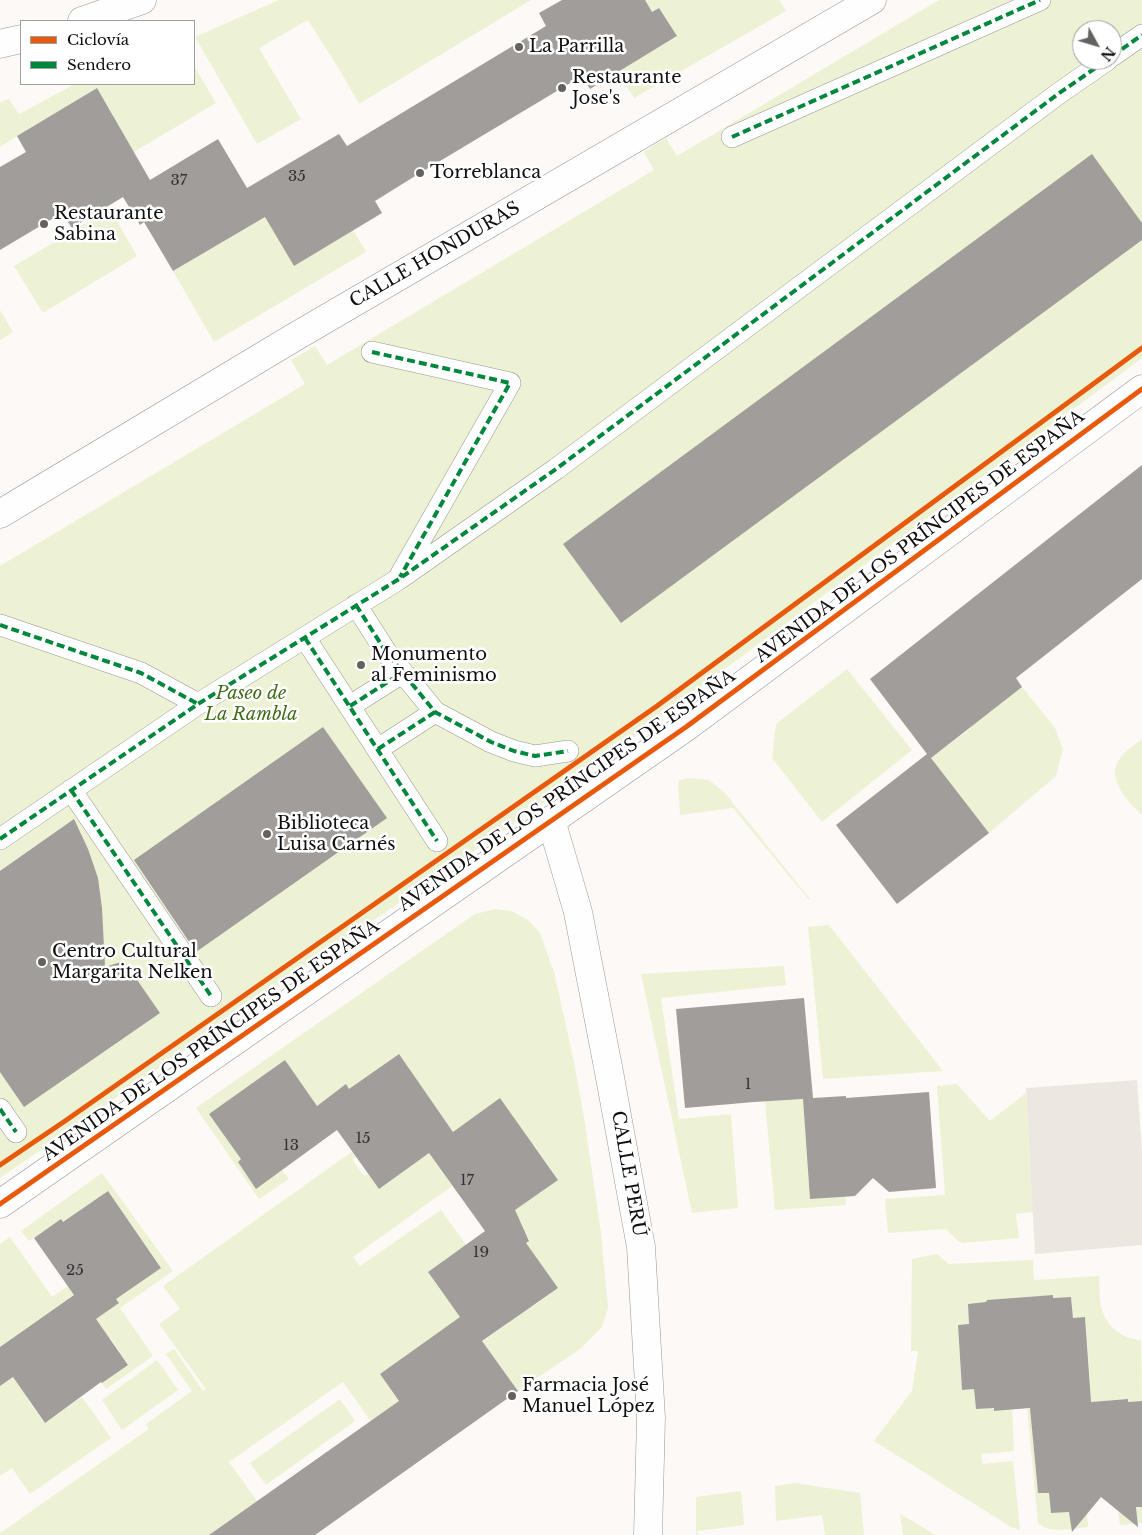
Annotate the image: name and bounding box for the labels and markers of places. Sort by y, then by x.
place label: La Parrilla [529,36,624,58]
marker: La Parrilla [513,41,525,53]
place label: Restaurante Jose's [572,67,681,110]
marker: Restaurante Jose's [556,82,568,94]
place label: Torreblanca [430,162,541,184]
marker: Torreblanca [414,167,426,179]
place label: Restaurante Sabina [54,203,163,245]
marker: Restaurante Sabina [38,218,50,230]
place label: Monumento al Feminismo [371,644,497,686]
marker: Monumento al Feminismo [355,659,367,671]
place label: Biblioteca Luisa Carnés [277,813,395,856]
marker: Biblioteca Luisa Carnés [261,828,273,840]
place label: Centro Cultural Margarita Nelken [52,941,213,984]
marker: Centro Cultural Margarita Nelken [36,956,48,968]
place label: Farmacia José Manuel López [522,1375,655,1418]
marker: Farmacia José Manuel López [506,1390,518,1402]

